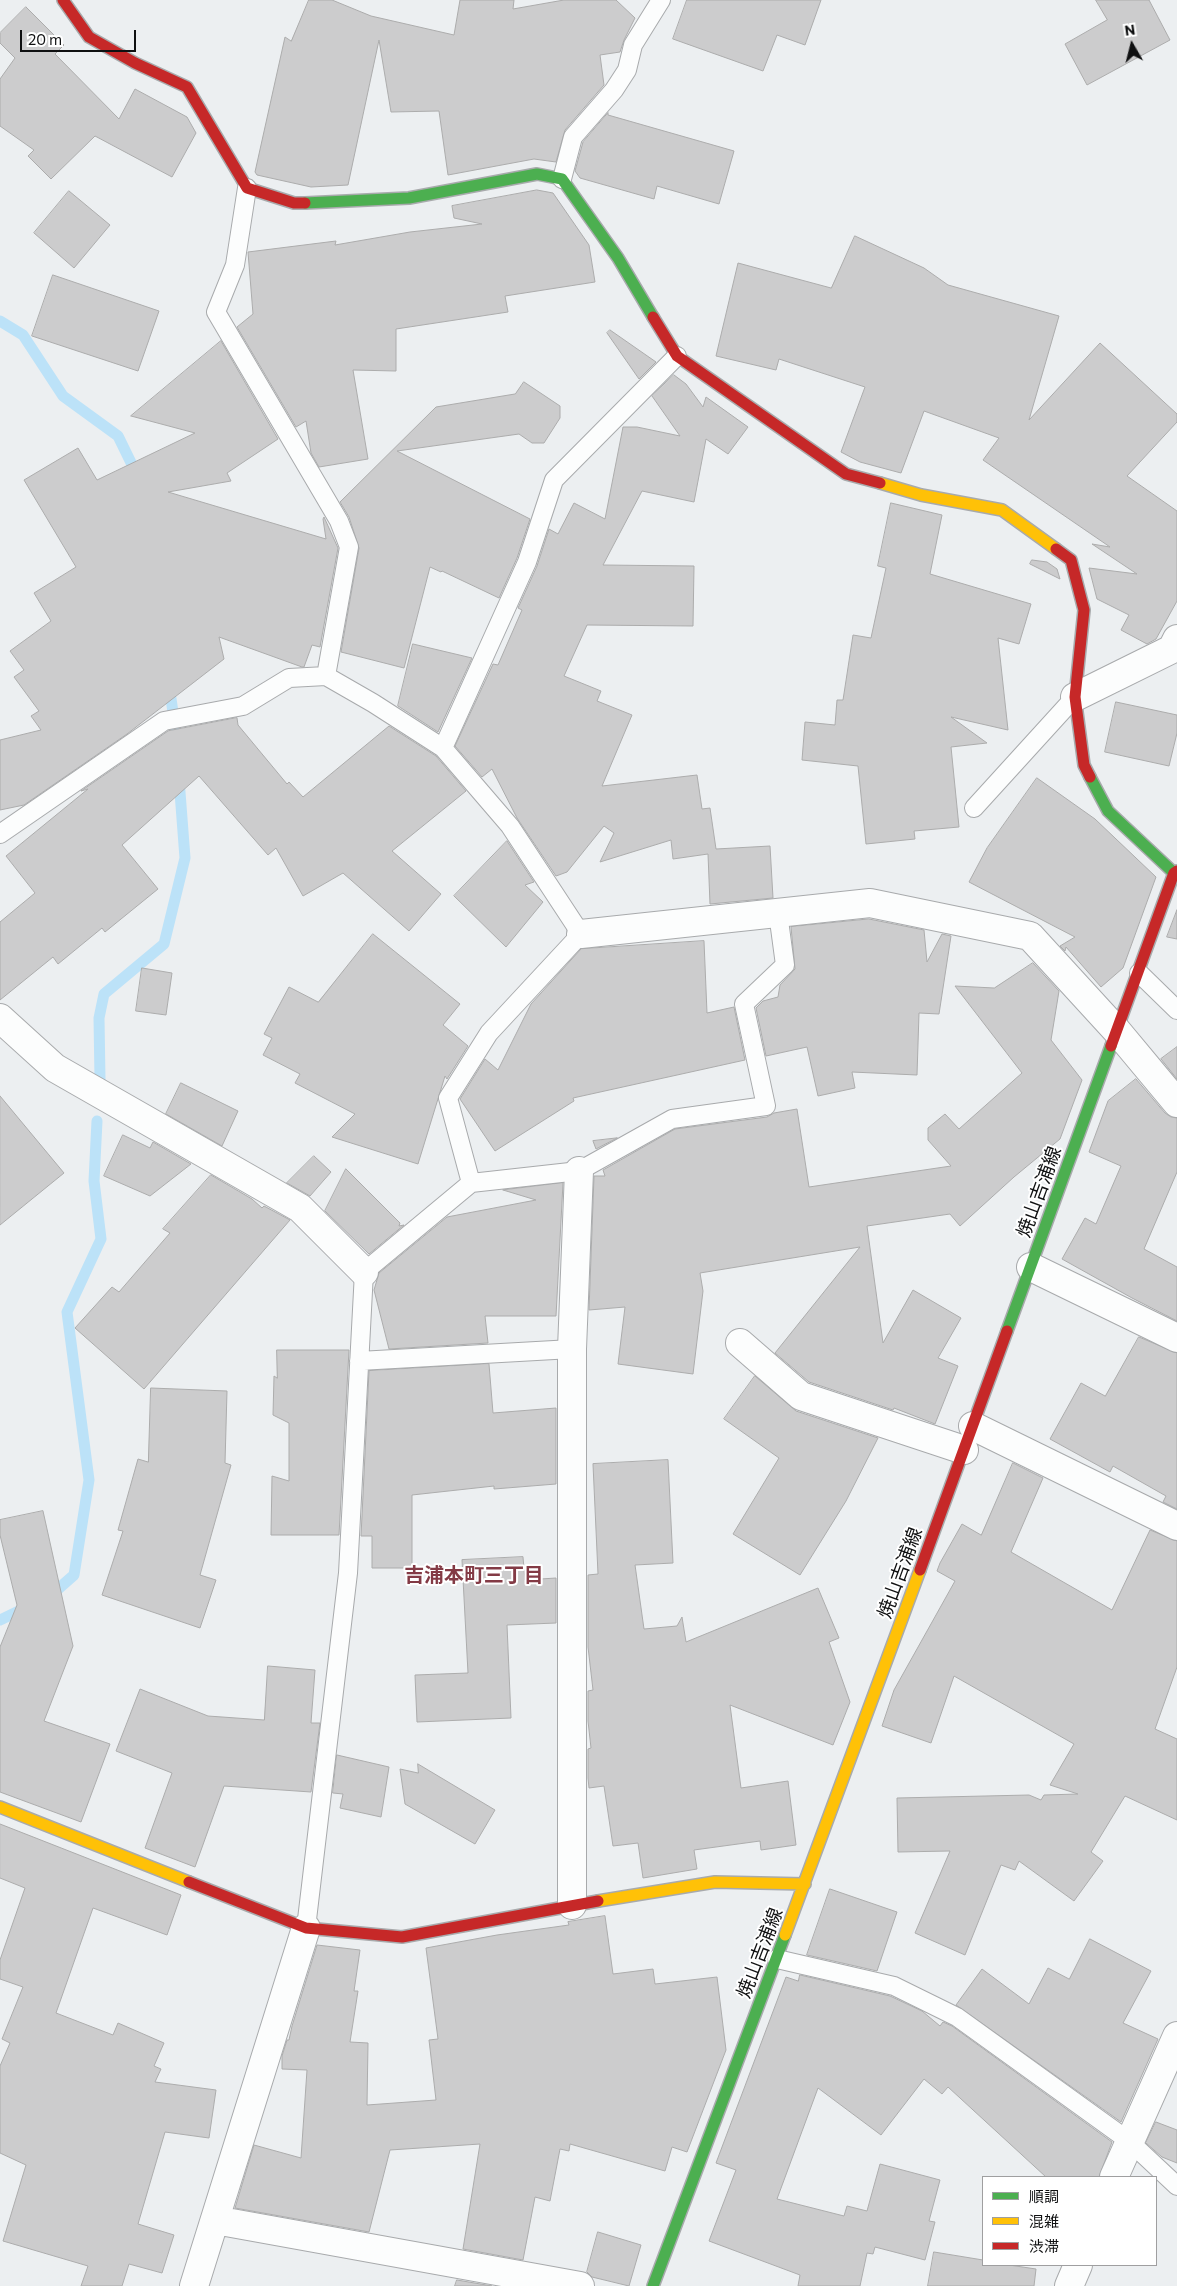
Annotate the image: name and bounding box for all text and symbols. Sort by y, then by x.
scale bar [22,20,139,52]
north arrow [1107,20,1157,70]
text: N [1123,21,1136,39]
text: 20 m [28,30,62,48]
street label: 焼山吉浦線 [1012,1143,1066,1241]
street label: 焼山吉浦線 [873,1524,927,1622]
district label: 吉浦本町三丁目 [404,1563,544,1587]
street label: 焼山吉浦線 [732,1905,788,2001]
legend [982,2176,1157,2266]
text: 順調 [1029,2187,1059,2205]
text: 混雑 [1029,2212,1059,2230]
text: 渋滞 [1029,2237,1059,2255]

